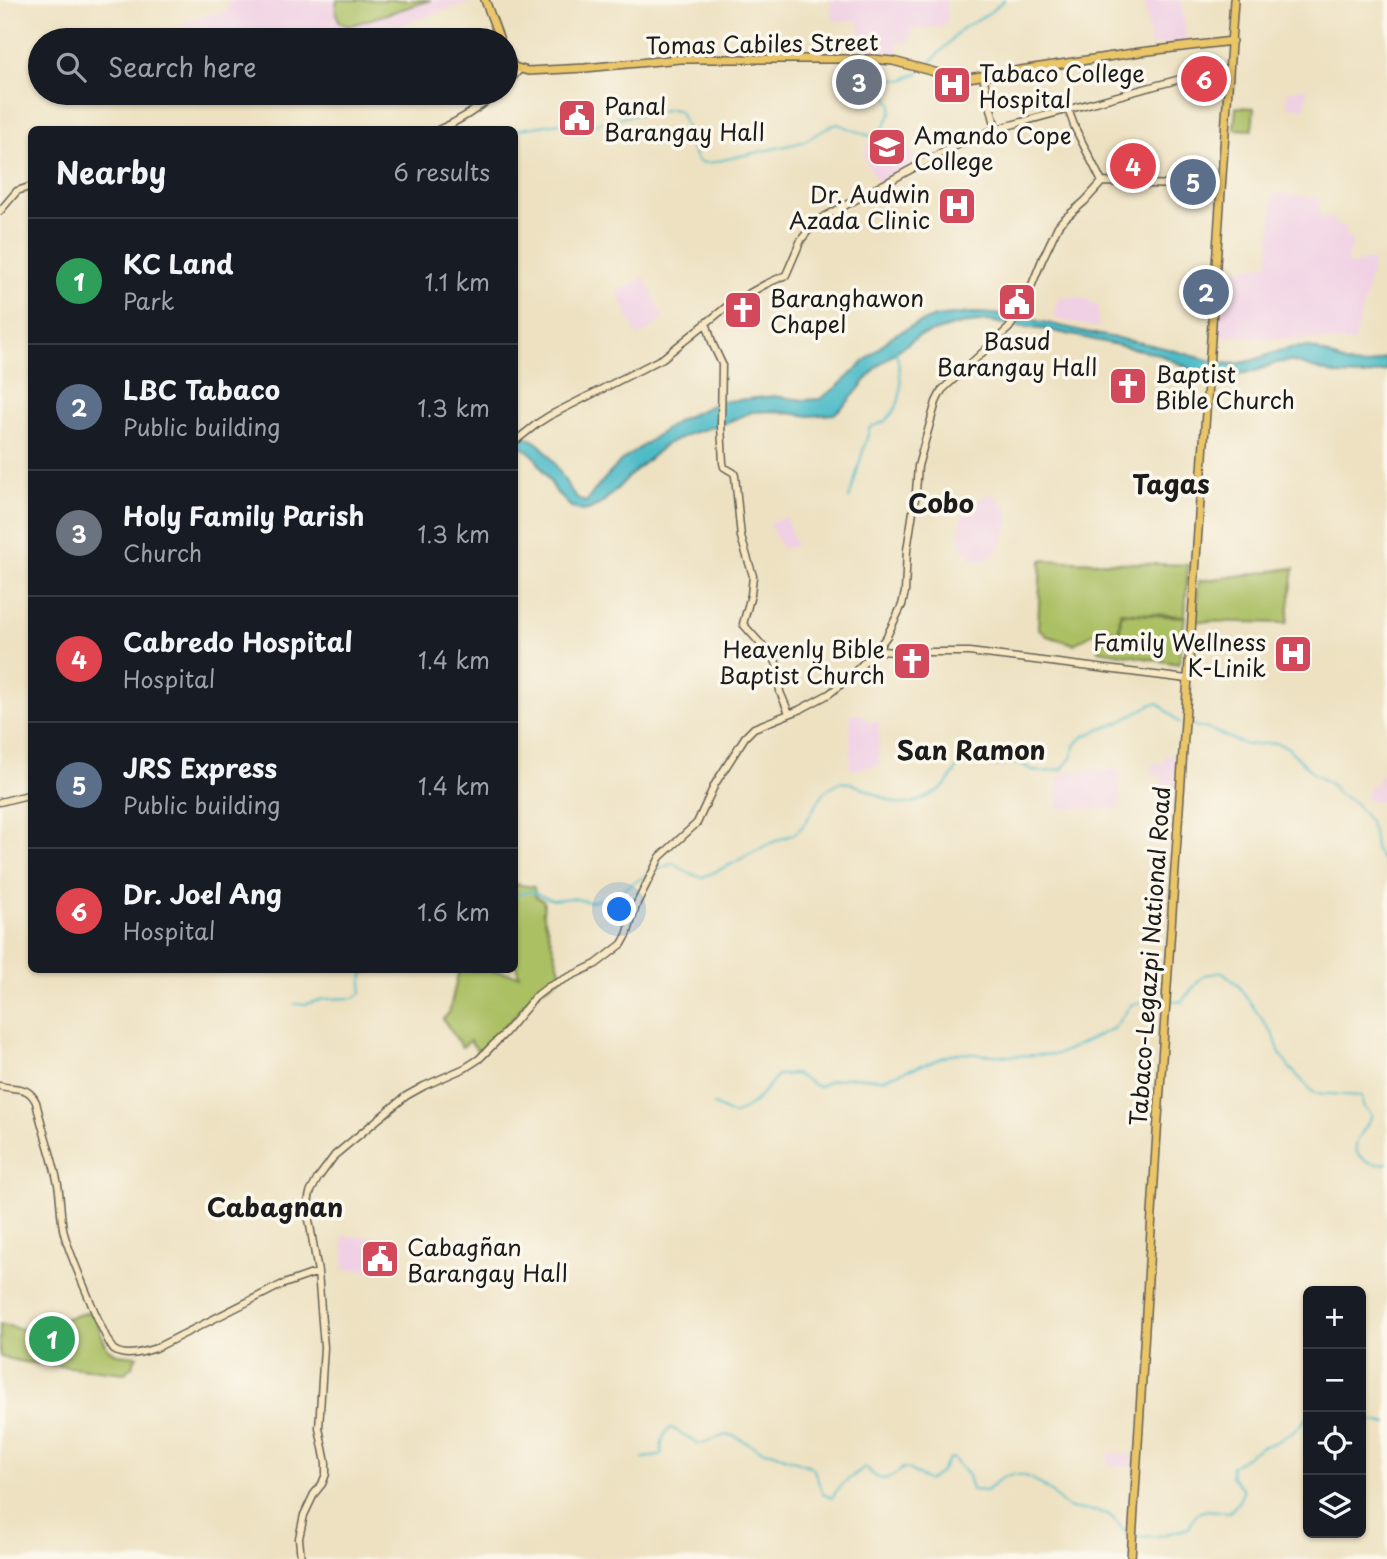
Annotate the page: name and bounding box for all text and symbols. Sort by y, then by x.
street label: Tomas Cabiles Street [645,23,879,63]
search box [28,28,518,105]
text: Search here [108,47,257,86]
icon: search [52,48,90,86]
pin: 6 [1181,53,1227,105]
place label: Tabaco College Hospital [979,55,1145,116]
pin: 3 [836,56,882,108]
hospital icon: Tabaco College Hospital [931,64,973,106]
place label: Panal Barangay Hall [604,88,765,149]
public building icon: Panal Barangay Hall [556,97,598,139]
place label: Amando Cope College [914,117,1072,178]
school or university icon: Amando Cope College [866,126,908,168]
pin: 4 [1110,140,1156,192]
text: Nearby [56,149,166,194]
text: 6 results [394,154,490,189]
pin: 5 [1170,156,1216,208]
place label: Dr. Audwin Azada Clinic [789,176,930,237]
hospital icon: Dr. Audwin Azada Clinic [936,185,978,227]
text: KC Land [123,244,234,283]
text: 1 [74,264,85,299]
text: 1.1 km [424,264,490,299]
pin: 2 [1183,266,1229,318]
place label: Baranghawon Chapel [770,280,924,341]
public building icon: Basud Barangay Hall [996,281,1038,323]
text: Park [123,283,174,318]
church icon: Baranghawon Chapel [722,289,764,331]
place label: Basud Barangay Hall [937,323,1097,384]
place label: Baptist Bible Church [1155,356,1295,417]
church icon: Baptist Bible Church [1107,365,1149,407]
text: LBC Tabaco [123,370,280,409]
text: 2 [71,390,87,425]
text: 1.3 km [418,390,490,425]
text: Public building [123,409,280,444]
district label: Tagas [1132,464,1210,503]
district label: Cobo [908,483,974,522]
text: Holy Family Parish [123,496,364,535]
text: 3 [71,516,87,551]
text: 1.3 km [418,516,490,551]
text: Church [123,535,202,570]
text: Cabredo Hospital [123,622,352,661]
place label: Family Wellness K-Linik [1093,624,1266,685]
place label: Heavenly Bible Baptist Church [718,631,885,692]
hospital icon: Family Wellness K-Linik [1272,633,1314,675]
church icon: Heavenly Bible Baptist Church [891,640,933,682]
text: 4 [71,642,87,677]
text: 1.4 km [418,642,490,677]
text: Hospital [123,661,215,696]
district label: San Ramon [897,730,1045,769]
text: JRS Express [123,748,277,787]
text: 5 [72,768,86,803]
text: 1.4 km [418,768,490,803]
street label: Tabaco-Legazpi National Road [1120,785,1178,1127]
text: Public building [123,787,280,822]
text: Dr. Joel Ang [123,874,282,913]
your location [602,892,636,926]
text: 6 [71,894,87,929]
text: 1.6 km [417,894,490,929]
text: Hospital [123,913,215,948]
district label: Cabagnan [207,1187,343,1226]
place label: Cabagñan Barangay Hall [407,1229,568,1290]
public building icon: Cabagñan Barangay Hall [359,1238,401,1280]
map controls [1303,1286,1366,1538]
button: + [1303,1286,1366,1349]
pin: 1 [29,1313,75,1365]
button: − [1303,1349,1366,1412]
button: locate [1303,1412,1366,1475]
button: layers [1303,1475,1366,1538]

